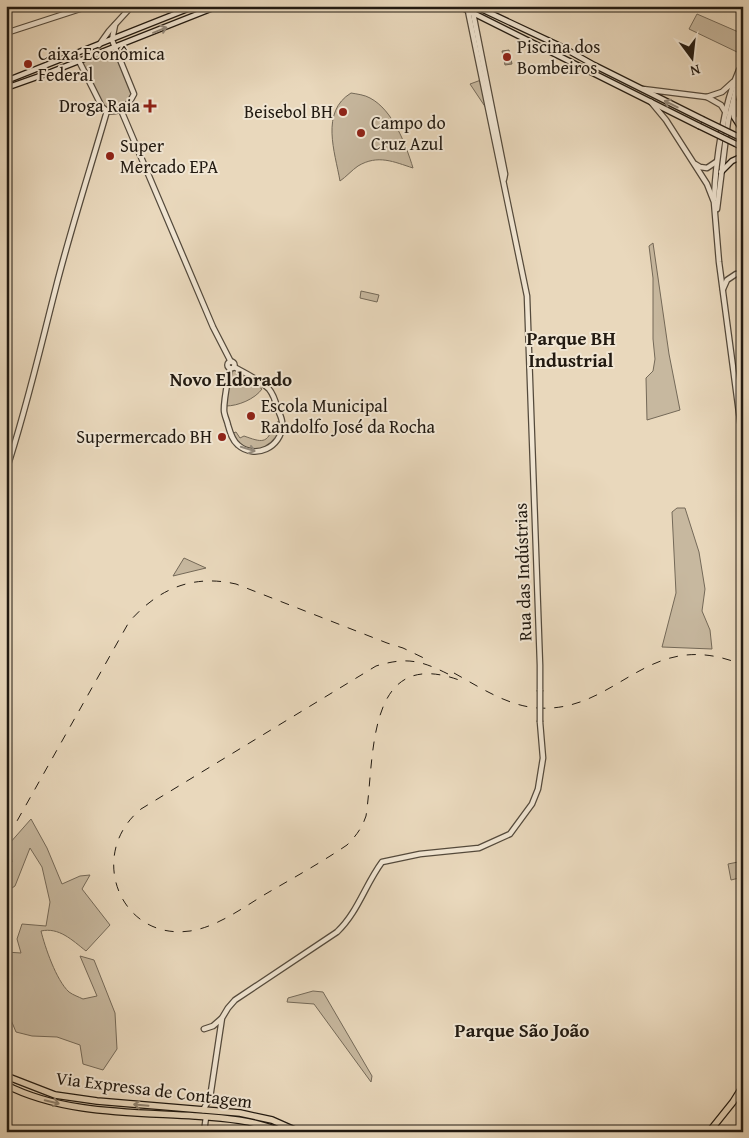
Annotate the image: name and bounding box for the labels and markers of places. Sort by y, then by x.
place label: Piscina dos Bombeiros [517,33,600,81]
place label: Caixa Econômica Federal [38,40,165,88]
marker: Piscina dos Bombeiros [501,51,513,63]
marker: Caixa Econômica Federal [22,58,34,70]
place label: Droga Raia [59,92,140,119]
place label: Beisebol BH [244,98,333,125]
marker: Droga Raia [144,100,156,112]
marker: Beisebol BH [337,106,349,118]
place label: Campo do Cruz Azul [371,109,446,157]
marker: Campo do Cruz Azul [355,127,367,139]
place label: Super Mercado EPA [120,132,218,180]
marker: Super Mercado EPA [104,150,116,162]
place label: Escola Municipal Randolfo José da Rocha [261,392,436,440]
marker: Escola Municipal Randolfo José da Rocha [245,410,257,422]
place label: Supermercado BH [76,423,212,450]
marker: Supermercado BH [216,431,228,443]

